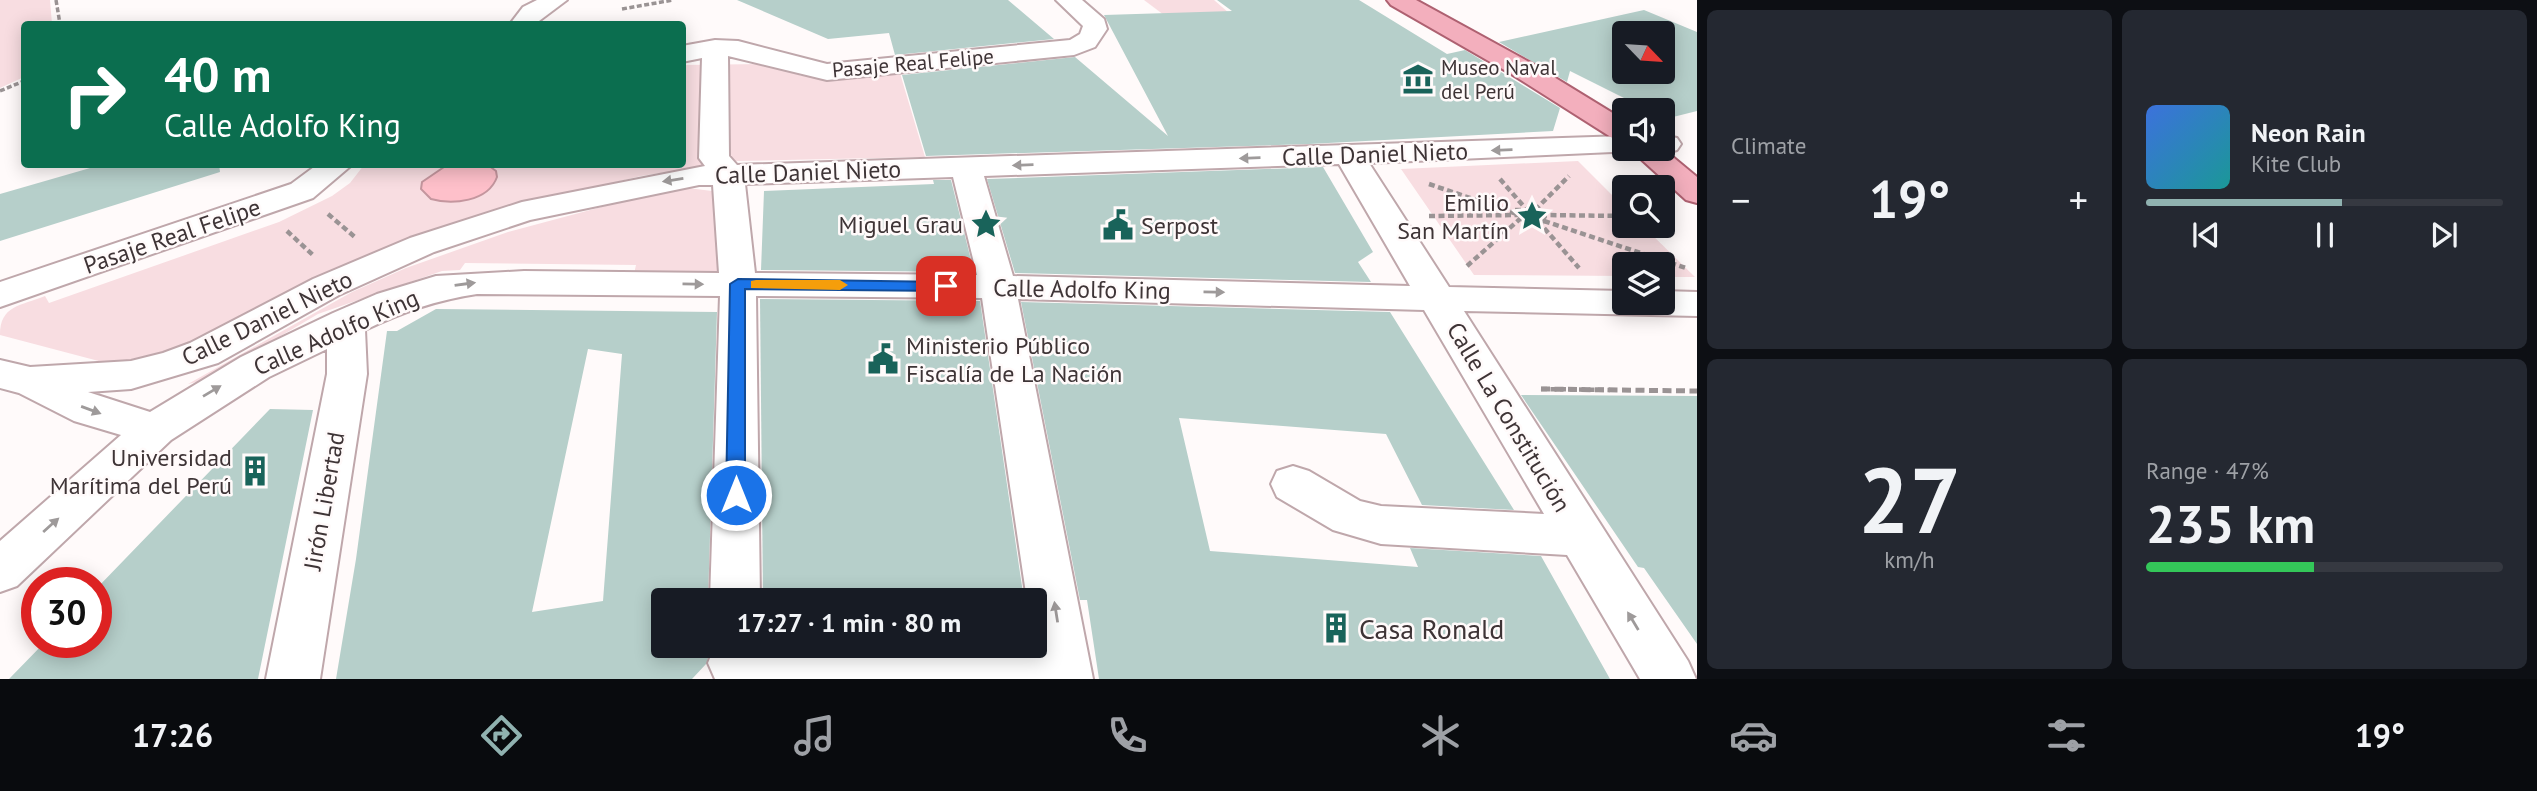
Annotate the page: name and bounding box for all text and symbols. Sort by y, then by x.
north arrow [1612,21,1675,84]
map controls [1612,21,1675,315]
text: 40 m [164,42,271,106]
street label: Pasaje Real Felipe [831,42,995,84]
icon: right [49,49,140,140]
place label: Museo Naval del Perú [1441,54,1556,105]
museum icon: Museo Naval del Perú [1401,62,1435,96]
button: sound [1612,98,1675,161]
text: Calle Adolfo King [164,104,401,146]
text: Neon Rain [2251,116,2366,149]
text: Climate [1731,131,1806,160]
street label: Calle Daniel Nieto [1281,135,1469,173]
one-way arrow [1491,144,1513,155]
text: Kite Club [2251,149,2341,178]
street label: Calle Daniel Nieto [714,153,902,191]
one-way arrow [1239,153,1261,164]
one-way arrow [1012,159,1034,171]
text: 19° [1869,165,1950,232]
one-way arrow [662,175,684,186]
button: search [1612,175,1675,238]
text: − [1731,175,1750,224]
text: + [2069,175,2088,224]
place label: Emilio San Martín [1397,187,1509,246]
street label: Pasaje Real Felipe [79,191,265,281]
place icon: Emilio San Martín [1515,199,1549,233]
place icon: Miguel Grau [969,207,1003,241]
public building icon: Serpost [1101,208,1135,242]
place label: Miguel Grau [838,209,963,240]
place label: Serpost [1141,210,1218,241]
icon: previous [2187,216,2225,254]
icon: pause [2306,216,2344,254]
icon: next [2425,216,2463,254]
button: layers [1612,252,1675,315]
pin [916,256,976,316]
street label: Calle Daniel Nieto [177,263,357,373]
icon: arrive [927,267,965,305]
street label: Calle Adolfo King [993,272,1171,306]
one-way arrow [682,278,704,290]
one-way arrow [454,279,476,290]
street label: Calle Adolfo King [249,282,423,382]
one-way arrow [1203,286,1225,298]
street label: Calle La Constitución [1440,316,1578,518]
place label: Ministerio Público Fiscalía de La Nación [906,330,1122,389]
public building icon: Ministerio Público Fiscalía de La Nación [866,342,900,376]
one-way arrow [203,385,222,398]
one-way arrow [81,405,102,416]
street label: Jirón Libertad [296,429,351,574]
text: 27 [1858,440,1961,558]
place label: Universidad Marítima del Perú [50,442,232,501]
building icon: Universidad Marítima del Perú [238,454,272,488]
text: Range · 47% [2146,456,2269,485]
position arrow [699,458,773,532]
text: 235 km [2146,490,2315,557]
one-way arrow [42,517,59,533]
text: km/h [1884,545,1935,574]
speed limit sign: 30 [21,567,112,658]
one-way arrow [1050,600,1061,622]
text: 17:27 · 1 min · 80 m [737,606,961,639]
place label: Casa Ronald [1359,610,1504,647]
building icon: Casa Ronald [1319,611,1353,645]
one-way arrow [1627,611,1640,630]
icon: directions [477,711,526,760]
icon: music [790,711,839,760]
icon: phone [1103,711,1152,760]
icon: climate [1416,711,1465,760]
icon: car [1729,711,1778,760]
icon: filters [2042,711,2091,760]
text: 17:26 [132,714,213,756]
text: 19° [2355,714,2405,756]

